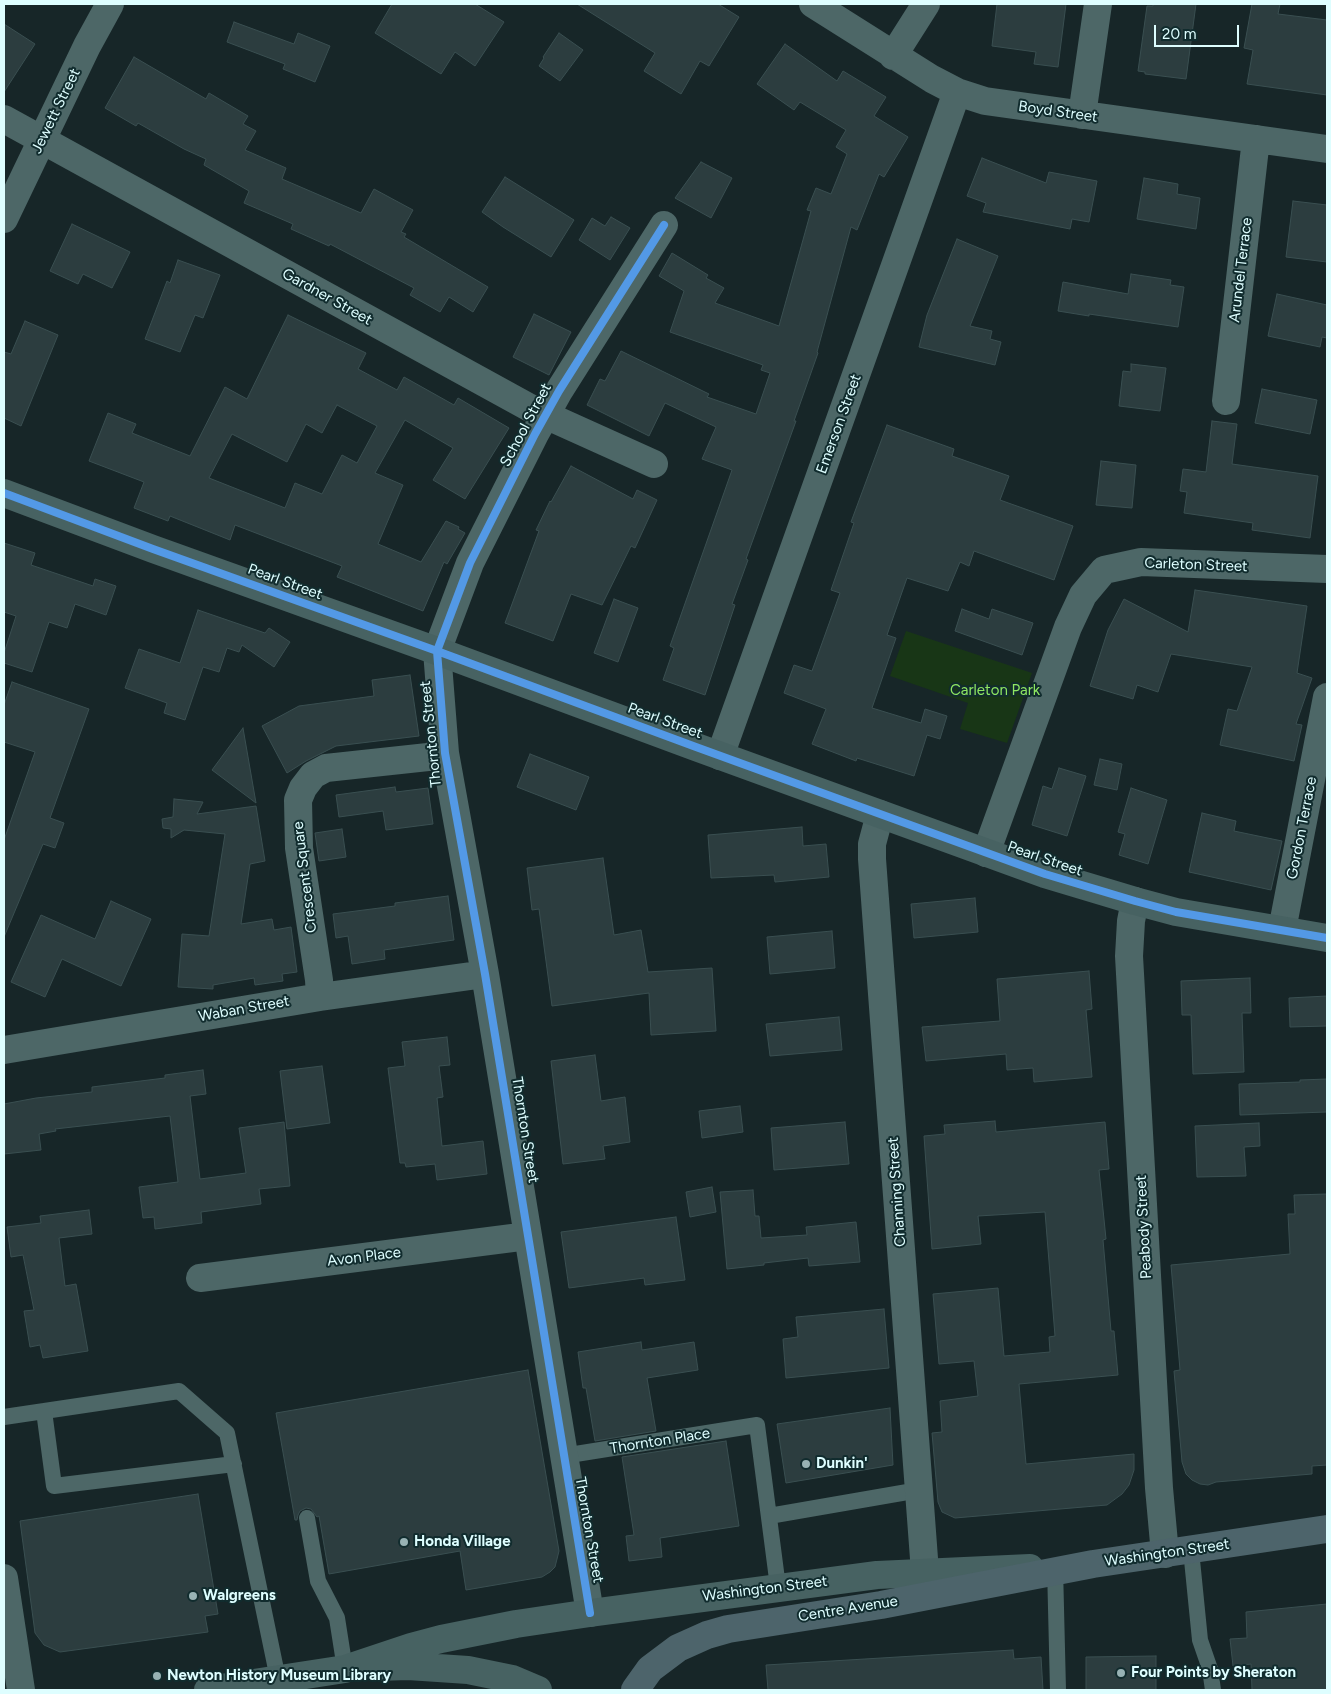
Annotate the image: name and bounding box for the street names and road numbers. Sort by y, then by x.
street label: Jewett Street [28,65,84,157]
street label: Boyd Street [1017,98,1099,126]
street label: Arundel Terrace [1226,217,1256,323]
street label: Gardner Street [279,265,375,329]
street label: Emerson Street [813,372,865,476]
street label: School Street [496,380,556,470]
street label: Carleton Street [1144,554,1248,576]
street label: Pearl Street [245,560,325,604]
street label: Thornton Street [416,680,446,788]
street label: Pearl Street [625,699,705,743]
street label: Gordon Terrace [1283,775,1321,881]
street label: Crescent Square [289,820,321,934]
street label: Pearl Street [1005,838,1085,880]
street label: Waban Street [197,992,291,1026]
street label: Thornton Street [508,1076,542,1184]
street label: Channing Street [884,1137,910,1247]
street label: Peabody Street [1132,1174,1156,1280]
street label: Avon Place [326,1244,402,1270]
street label: Thornton Place [609,1424,711,1458]
street label: Thornton Street [571,1476,607,1584]
street label: Washington Street [1103,1535,1231,1571]
street label: Washington Street [701,1572,829,1606]
street label: Centre Avenue [797,1592,899,1626]

